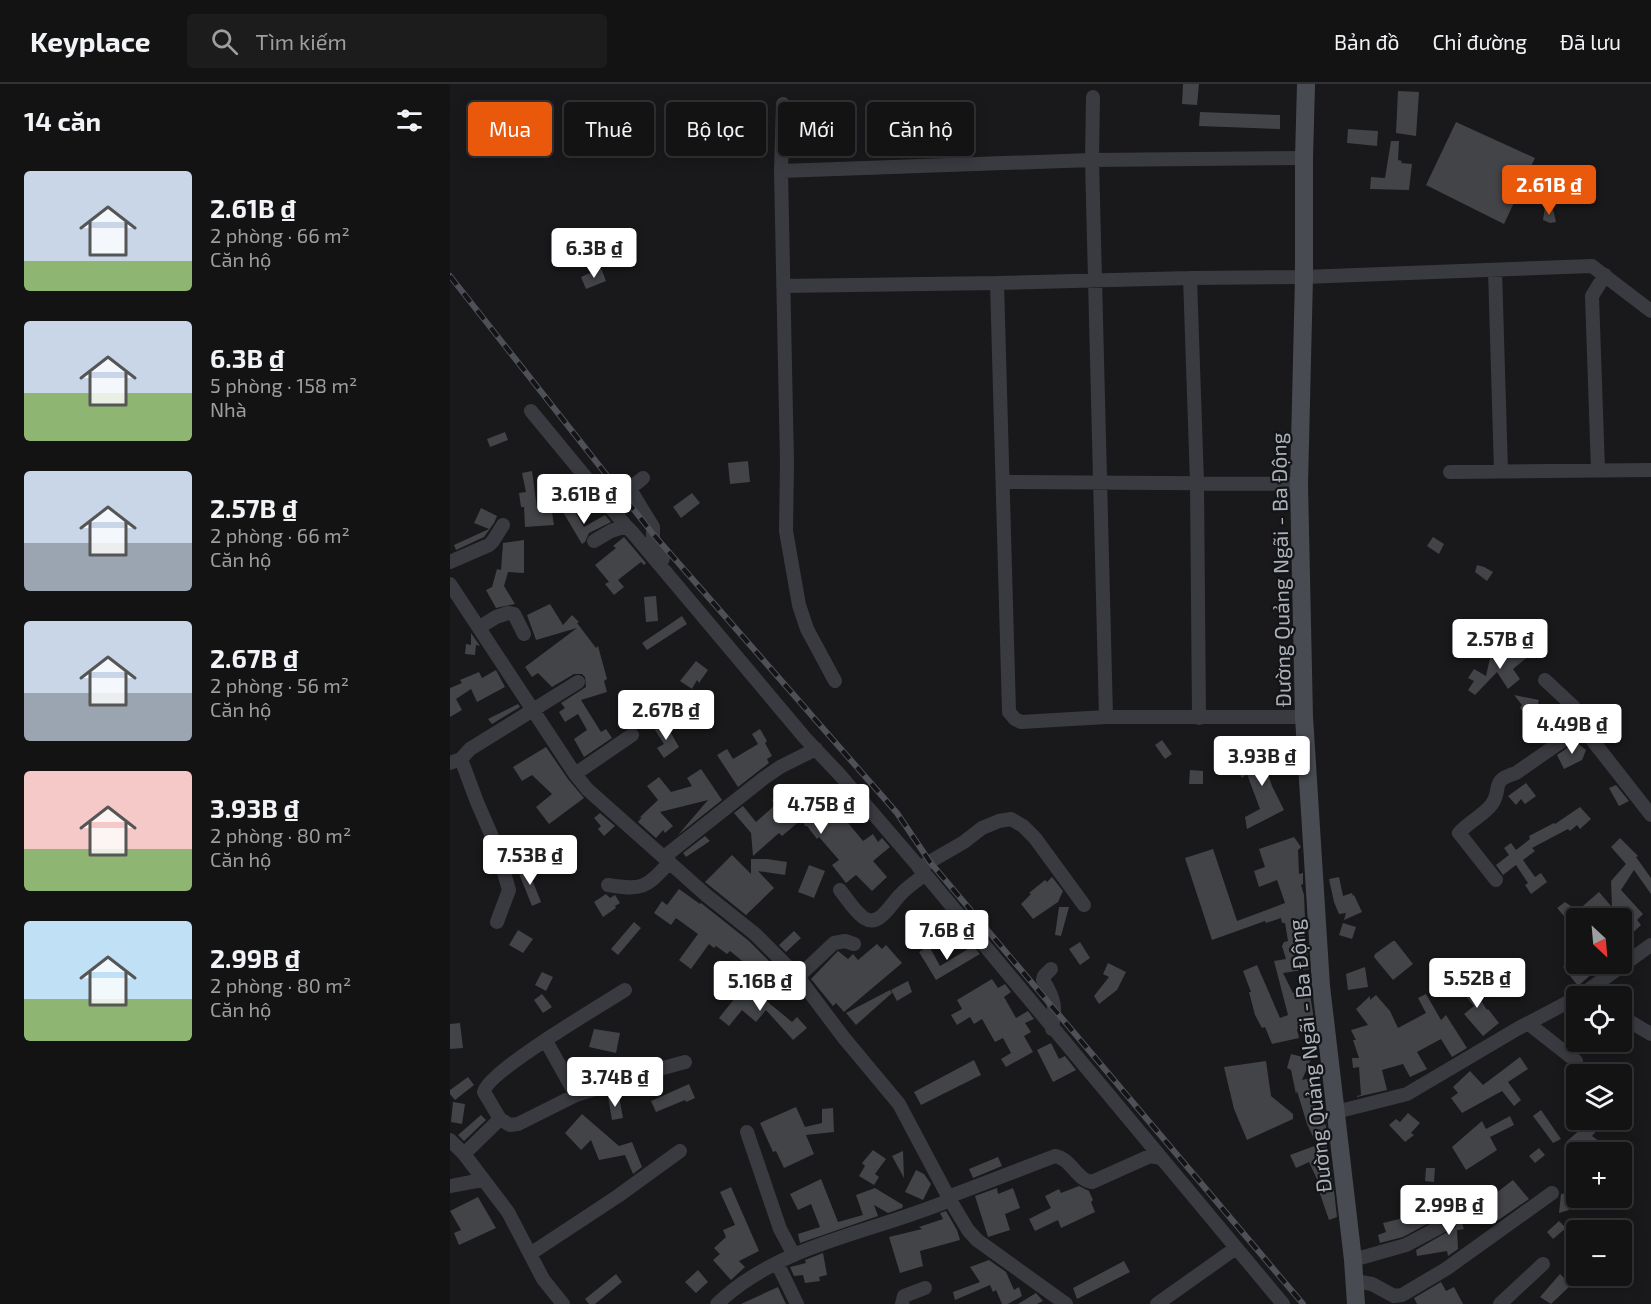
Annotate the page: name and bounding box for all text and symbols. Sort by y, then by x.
search box [187,14,607,68]
text: Keyplace [30,24,151,58]
icon: search [208,25,241,58]
text: Tìm kiếm [256,28,347,54]
text: Bản đồ [1334,29,1399,54]
text: Chỉ đường [1432,29,1527,54]
text: Đã lưu [1560,29,1621,54]
chip: Mua [468,102,552,156]
chip: Thuê [564,102,654,156]
chip: Bộ lọc [666,102,766,156]
chip: Mới [778,102,855,156]
chip: Căn hộ [867,102,974,156]
icon: filters [393,104,426,137]
text: 14 căn [24,105,101,136]
pin: 2.61B ₫ [1494,165,1604,216]
text: 2.61B ₫ [1516,172,1582,196]
text: 2.61B ₫ [210,192,296,223]
icon: home [72,195,144,267]
text: 2 phòng · 66 m² [210,223,350,247]
pin: 6.3B ₫ [545,228,643,279]
text: 6.3B ₫ [566,235,623,259]
text: Căn hộ [210,247,271,271]
text: 6.3B ₫ [210,342,284,373]
icon: home [72,345,144,417]
text: 5 phòng · 158 m² [210,373,357,397]
text: Nhà [210,397,247,421]
street label: Đường Quảng Ngãi - Ba Động [1265,432,1296,707]
pin: 3.61B ₫ [529,474,639,525]
text: 3.61B ₫ [551,481,617,505]
text: 2.57B ₫ [210,492,297,523]
icon: home [72,495,144,567]
text: 2 phòng · 66 m² [210,523,350,547]
text: Căn hộ [210,547,271,571]
pin: 2.57B ₫ [1445,619,1555,670]
text: 2.57B ₫ [1466,626,1534,650]
text: 2.67B ₫ [210,642,298,673]
icon: home [72,645,144,717]
text: 2 phòng · 56 m² [210,673,349,697]
pin: 2.67B ₫ [611,690,721,741]
text: Căn hộ [210,697,271,721]
text: 2.67B ₫ [632,697,700,721]
pin: 4.49B ₫ [1517,704,1627,755]
text: 4.49B ₫ [1536,711,1608,735]
pin: 3.93B ₫ [1207,736,1317,787]
text: 3.93B ₫ [1228,743,1296,767]
pin: 4.75B ₫ [766,784,876,835]
text: 4.75B ₫ [787,791,855,815]
text: 3.93B ₫ [210,792,299,823]
icon: home [72,795,144,867]
text: 2 phòng · 80 m² [210,823,351,847]
pin: 7.53B ₫ [475,835,585,886]
text: 7.53B ₫ [497,842,563,866]
text: Căn hộ [210,847,271,871]
north arrow [1566,908,1632,974]
map controls [1566,908,1632,1286]
pin: 7.6B ₫ [898,910,996,961]
text: 7.6B ₫ [919,917,975,941]
street label: Đường Quảng Ngãi - Ba Động [1282,918,1337,1194]
text: 2.99B ₫ [210,942,300,973]
icon: home [72,945,144,1017]
pin: 5.52B ₫ [1422,958,1532,1009]
pin: 5.16B ₫ [705,961,815,1012]
text: 5.52B ₫ [1443,965,1511,989]
text: 5.16B ₫ [728,968,792,992]
text: 2 phòng · 80 m² [210,973,351,997]
button: locate [1566,986,1632,1052]
text: Căn hộ [210,997,271,1021]
pin: 3.74B ₫ [560,1057,670,1108]
text: 3.74B ₫ [581,1064,649,1088]
button: layers [1566,1064,1632,1130]
button: + [1566,1142,1632,1208]
pin: 2.99B ₫ [1394,1185,1504,1236]
text: 2.99B ₫ [1414,1192,1484,1216]
button: − [1566,1220,1632,1286]

